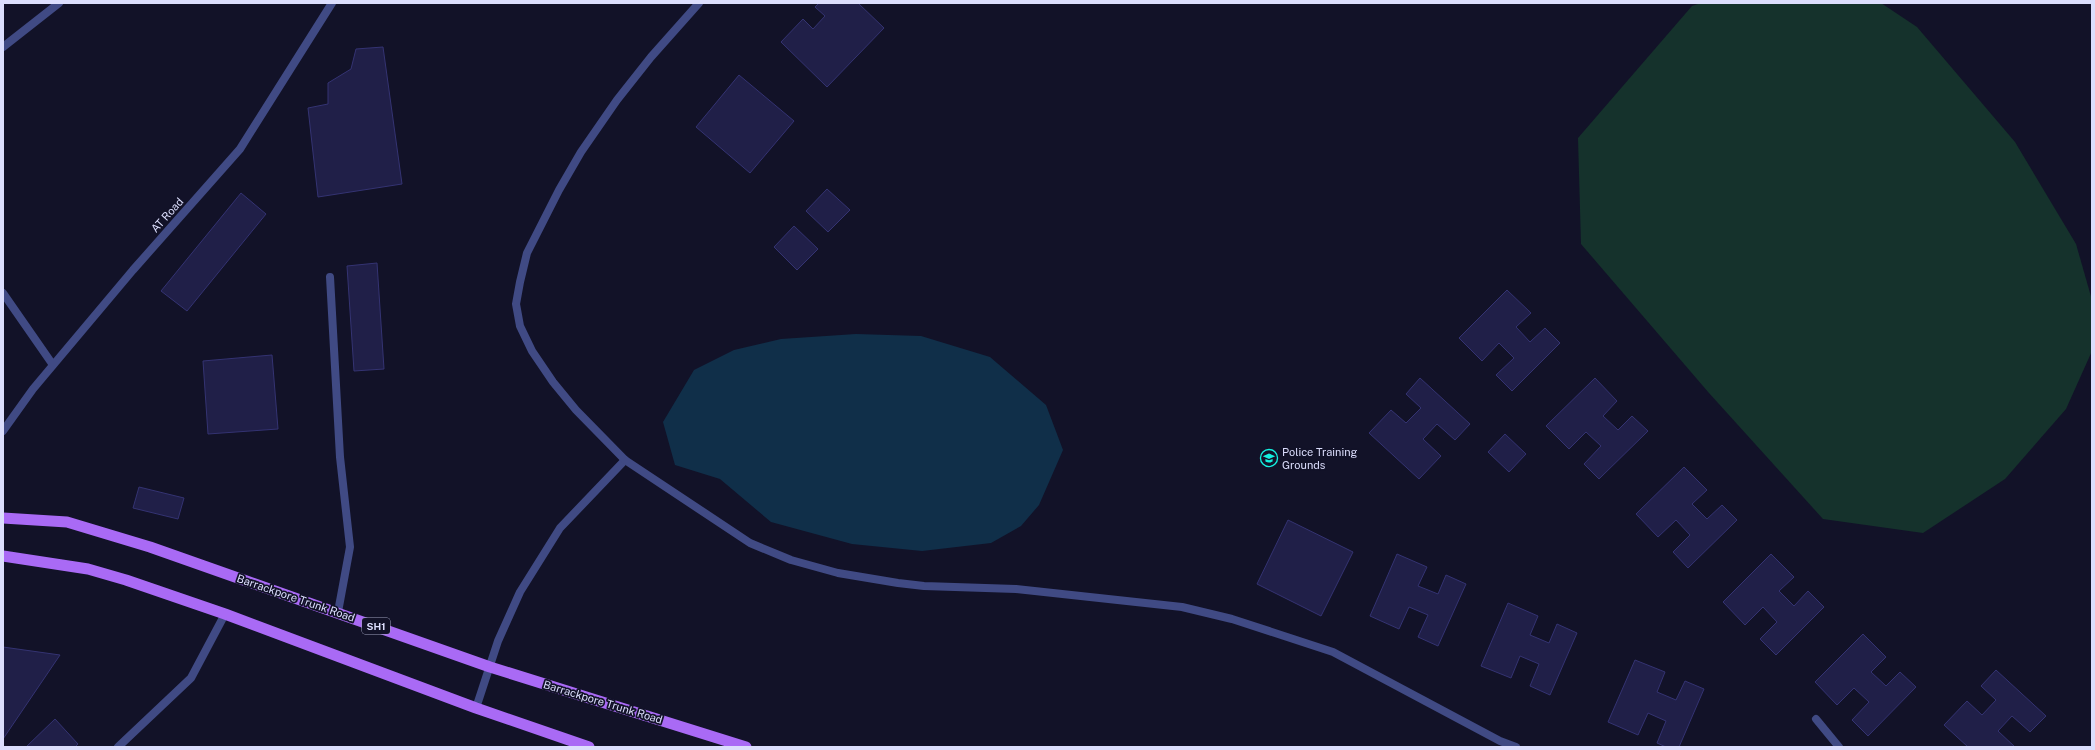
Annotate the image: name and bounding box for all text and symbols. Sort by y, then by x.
street label: AT Road [148,195,186,235]
place label: Police Training Grounds [1282,446,1358,471]
school or university icon: Police Training Grounds [1259,448,1279,468]
street label: Barrackpore Trunk Road [235,572,357,624]
road number: SH1 [362,618,390,634]
street label: Barrackpore Trunk Road [542,678,664,726]

